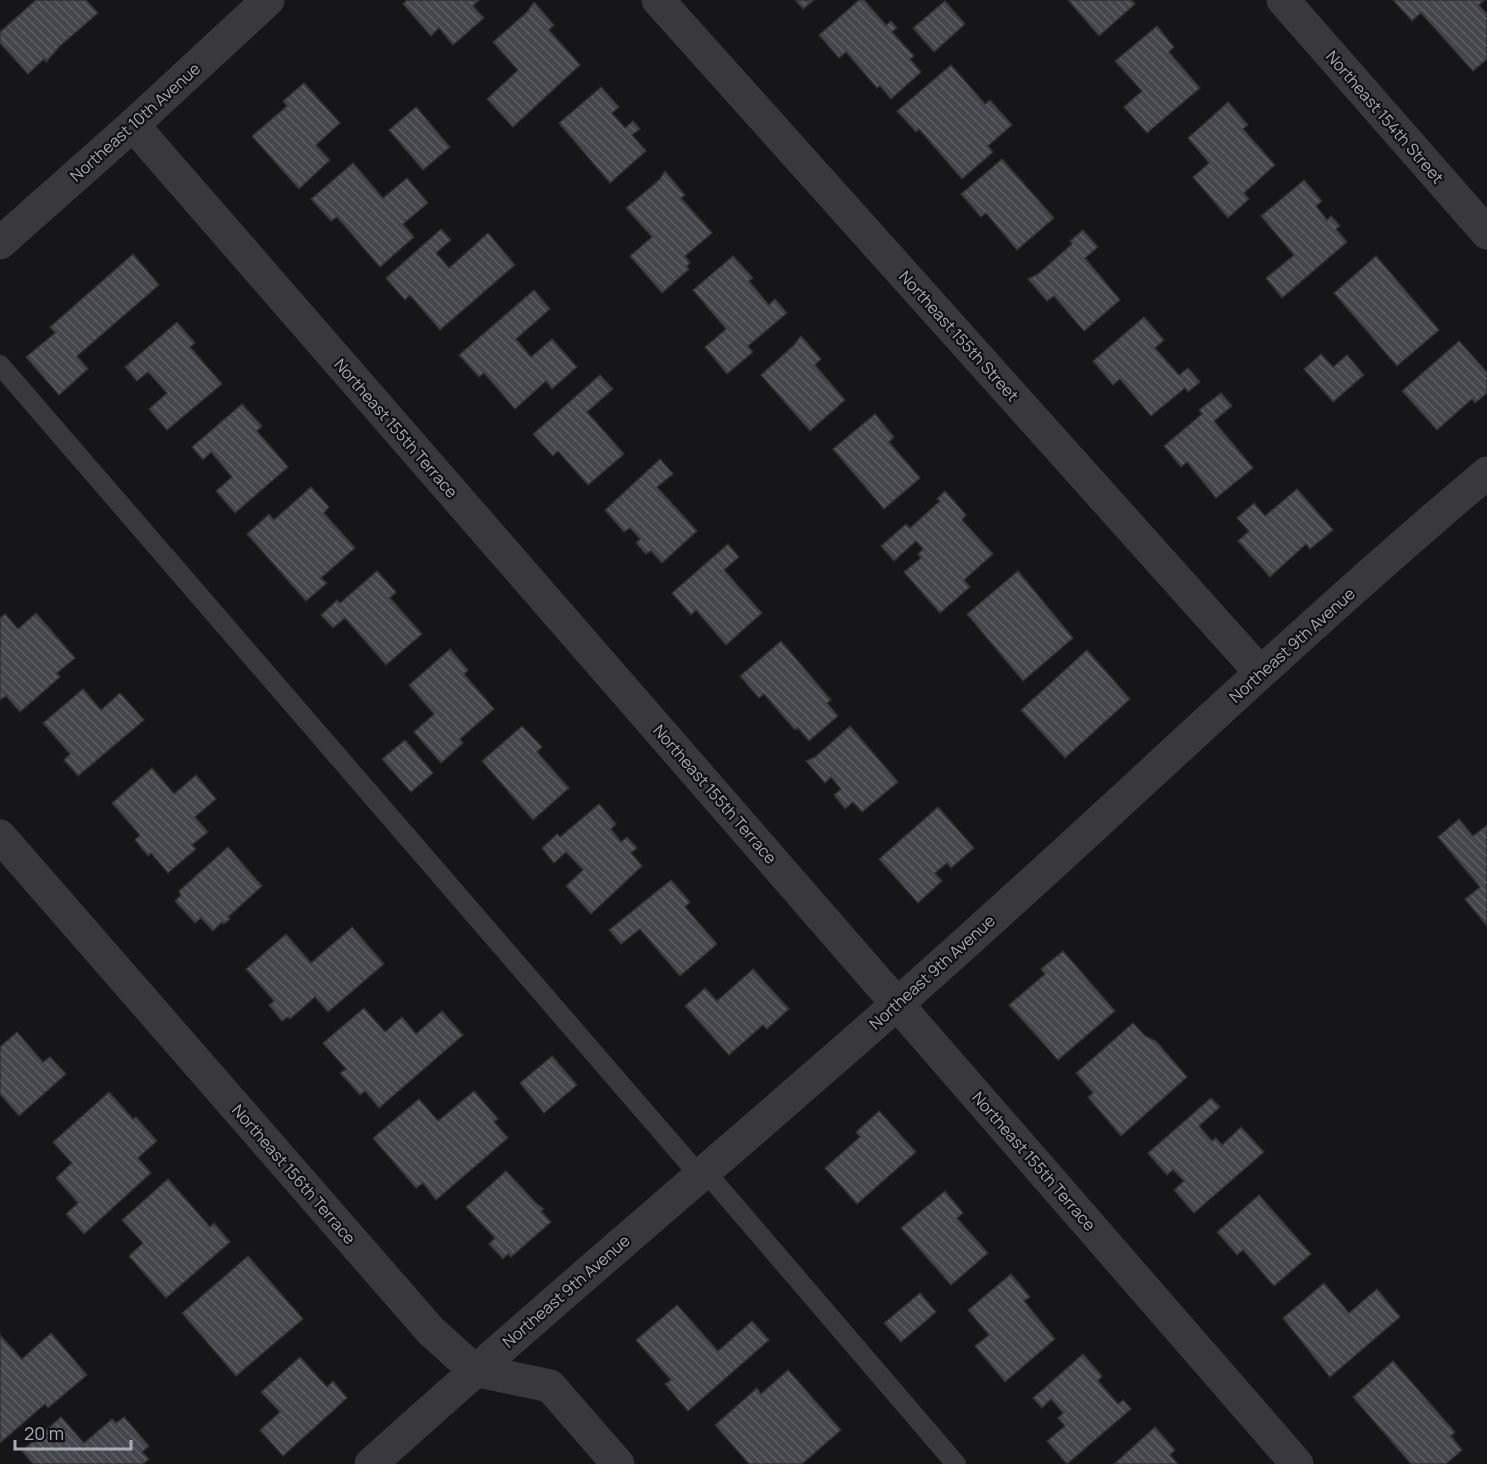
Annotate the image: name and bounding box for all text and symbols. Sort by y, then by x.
street label: Northeast 154th Street [1321,46,1449,188]
street label: Northeast 10th Avenue [65,58,205,186]
street label: Northeast 155th Street [894,266,1024,406]
street label: Northeast 155th Terrace [329,354,463,502]
street label: Northeast 9th Avenue [1224,583,1360,707]
street label: Northeast 155th Terrace [648,720,782,868]
street label: Northeast 9th Avenue [864,910,1000,1034]
street label: Northeast 155th Terrace [967,1087,1101,1235]
street label: Northeast 156th Terrace [227,1099,361,1249]
street label: Northeast 9th Avenue [498,1230,634,1352]
scale bar [15,1413,130,1451]
text: 20 m [24,1421,64,1445]

